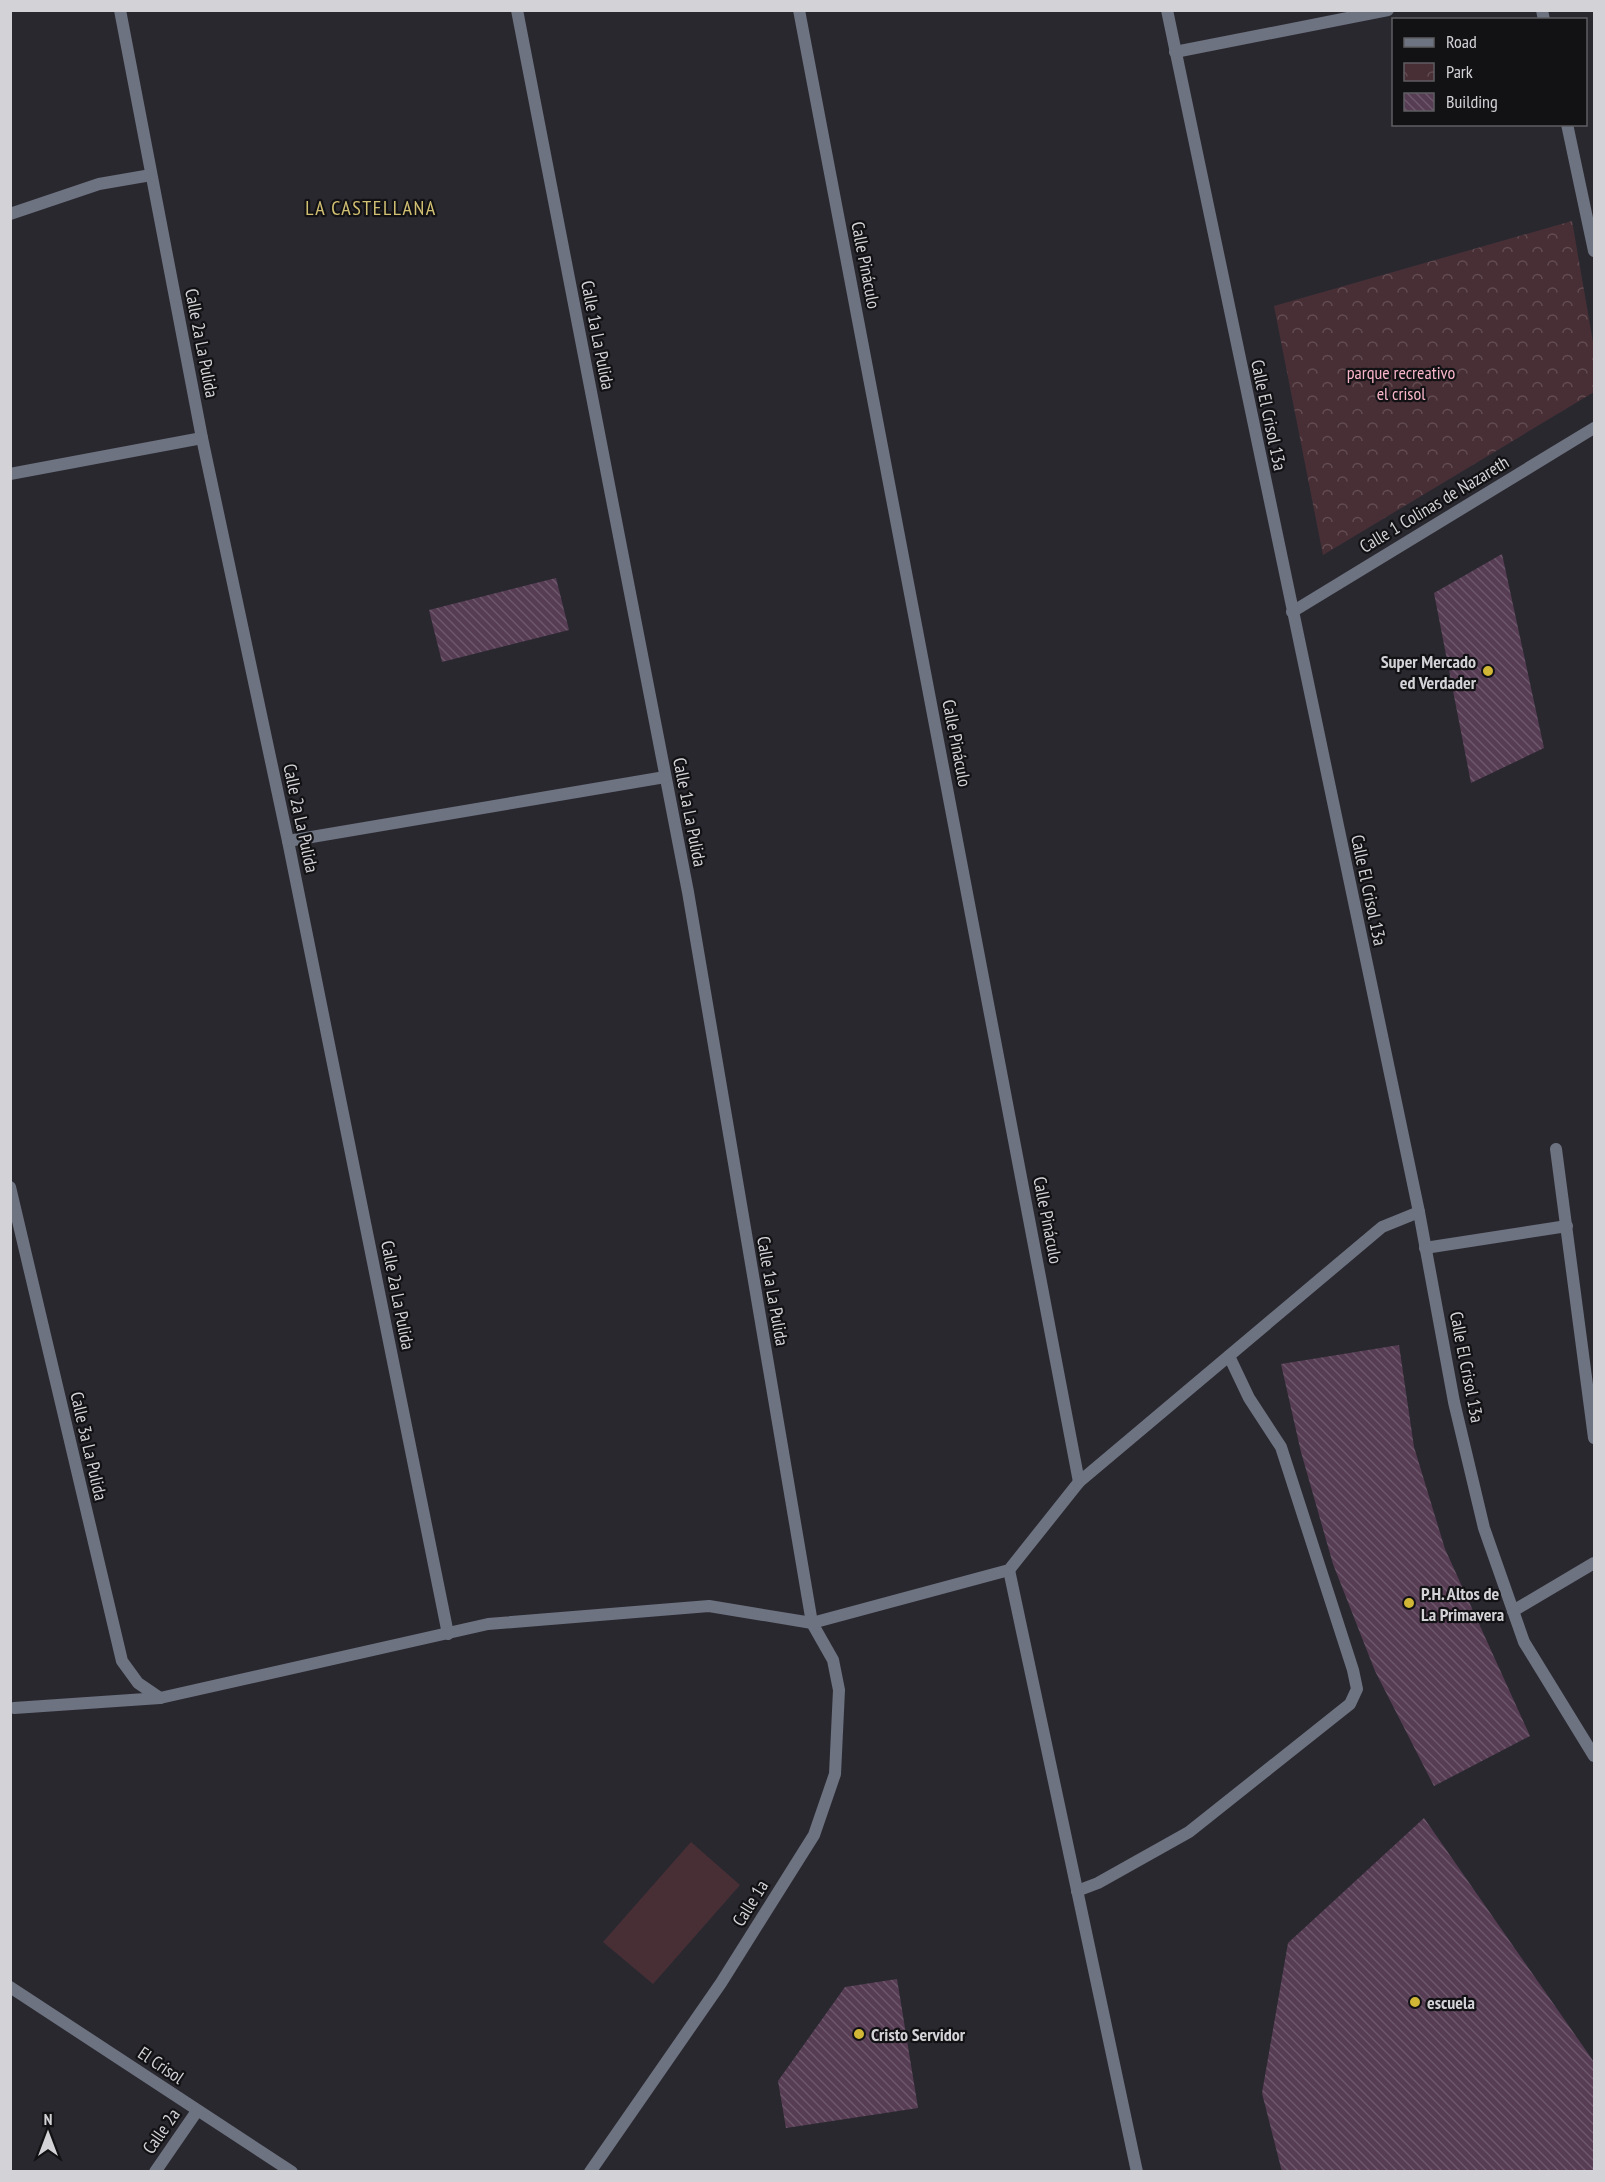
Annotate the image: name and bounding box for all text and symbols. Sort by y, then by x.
legend [1392,18,1587,126]
text: Road [1446,30,1477,53]
text: Park [1446,60,1473,83]
text: Building [1446,90,1498,113]
district label: LA CASTELLANA [305,195,437,221]
street label: Calle Pináculo [846,220,886,311]
street label: Calle 1a La Pulida [576,278,620,392]
street label: Calle 2a La Pulida [180,286,224,400]
street label: Calle El Crisol 13a [1246,357,1292,473]
park label: parque recreativo el crisol [1347,361,1456,405]
street label: Calle 1 Colinas de Nazareth [1355,450,1513,558]
place label: Super Mercado ed Verdader [1381,650,1477,694]
marker: Super Mercado ed Verdader [1481,664,1495,678]
street label: Calle Pináculo [937,698,977,789]
street label: Calle 1a La Pulida [668,755,712,869]
street label: Calle 2a La Pulida [278,761,324,875]
street label: Calle El Crisol 13a [1346,832,1392,948]
street label: Calle Pináculo [1028,1175,1068,1266]
street label: Calle 1a La Pulida [752,1234,794,1348]
street label: Calle 2a La Pulida [376,1238,420,1352]
street label: Calle El Crisol 13a [1445,1309,1489,1425]
street label: Calle 3a La Pulida [65,1389,113,1503]
place label: P.H. Altos de La Primavera [1421,1582,1504,1626]
marker: P.H. Altos de La Primavera [1402,1596,1416,1610]
street label: Calle 1a [727,1876,773,1930]
place label: escuela [1427,1991,1475,2014]
marker: escuela [1408,1995,1422,2009]
place label: Cristo Servidor [871,2023,966,2046]
marker: Cristo Servidor [852,2027,866,2041]
street label: El Crisol [134,2041,189,2089]
north arrow [18,2104,78,2164]
street label: Calle 2a [137,2104,185,2158]
text: N [44,2109,52,2129]

